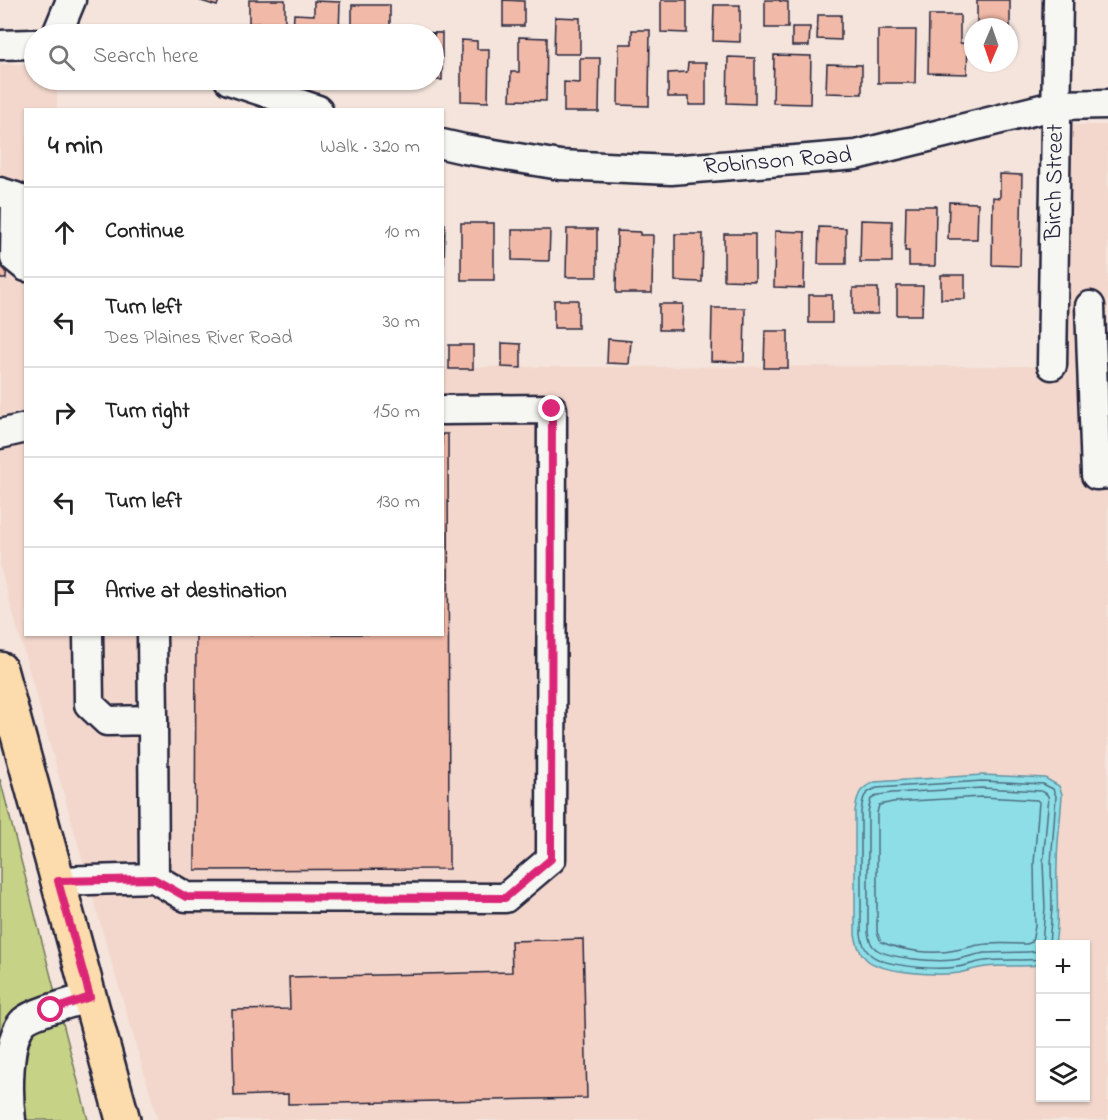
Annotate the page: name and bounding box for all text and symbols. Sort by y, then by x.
north arrow [964,18,1018,72]
search box [24,24,444,90]
icon: search [45,41,78,74]
text: Search here [93,41,198,73]
street label: Birch Street [1037,123,1073,242]
text: 4 min [48,128,103,166]
text: Walk · 320 m [320,133,420,162]
street label: Robinson Road [702,138,854,185]
icon: ahead [48,216,81,249]
text: Continue [105,216,184,248]
text: 10 m [384,218,420,247]
text: Turn left [105,292,182,324]
icon: left [48,306,81,339]
text: 30 m [383,308,420,337]
text: Des Plaines River Road [105,324,293,353]
route end [538,395,564,421]
icon: right [48,396,81,429]
text: Turn right [105,396,190,428]
text: 150 m [373,398,420,427]
icon: left [48,486,81,519]
text: Turn left [105,486,182,518]
text: 130 m [376,488,420,517]
icon: arrive [48,576,81,609]
text: Arrive at destination [105,576,287,608]
map controls [1036,940,1090,1102]
button: + [1036,940,1090,994]
button: − [1036,994,1090,1048]
route start [37,996,63,1022]
button: layers [1036,1048,1090,1102]

